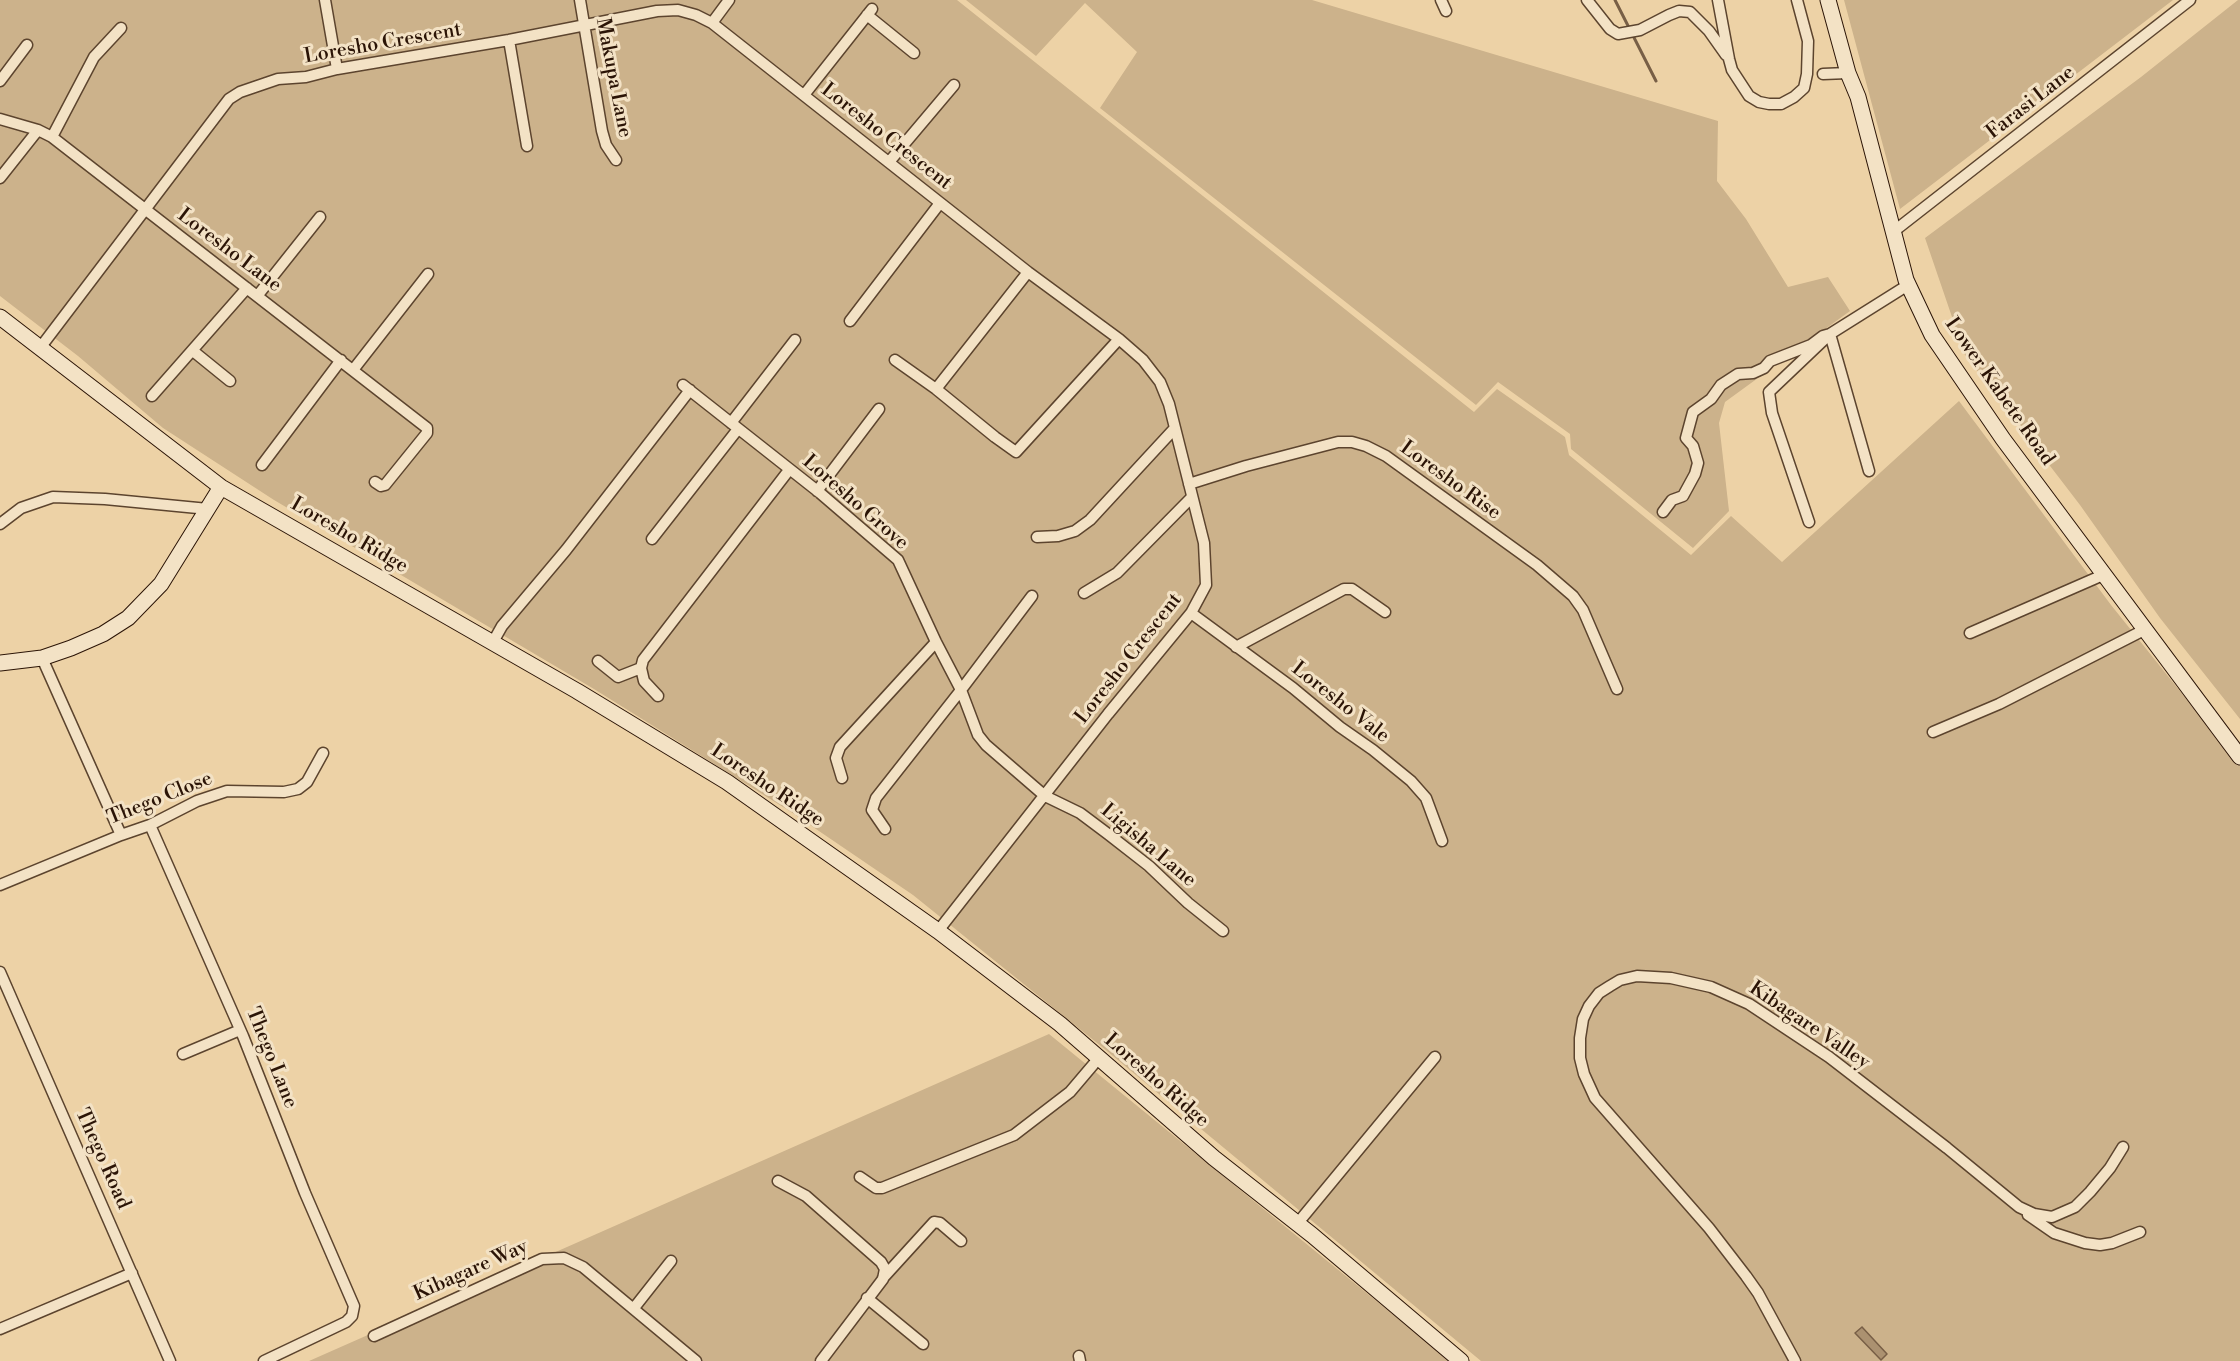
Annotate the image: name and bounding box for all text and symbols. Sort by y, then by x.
street label: Makupa Lane [590,16,636,140]
street label: Loresho Crescent [302,18,464,70]
street label: Farasi Lane [1982,61,2080,145]
street label: Loresho Crescent [816,78,956,196]
street label: Loresho Lane [172,204,286,298]
street label: Lower Kabete Road [1939,313,2059,471]
street label: Loresho Rise [1395,437,1505,525]
street label: Loresho Grove [797,450,913,556]
street label: Loresho Ridge [286,493,412,579]
street label: Loresho Crescent [1070,589,1188,729]
street label: Loresho Vale [1286,657,1394,749]
street label: Loresho Ridge [706,739,828,833]
street label: Thego Close [104,767,216,831]
street label: Ligisha Lane [1095,799,1201,893]
street label: Kibagare Valley [1744,977,1874,1075]
street label: Thego Lane [240,1004,302,1112]
street label: Loresho Ridge [1099,1029,1213,1133]
street label: Thego Road [69,1105,135,1213]
street label: Kibagare Way [410,1235,532,1307]

